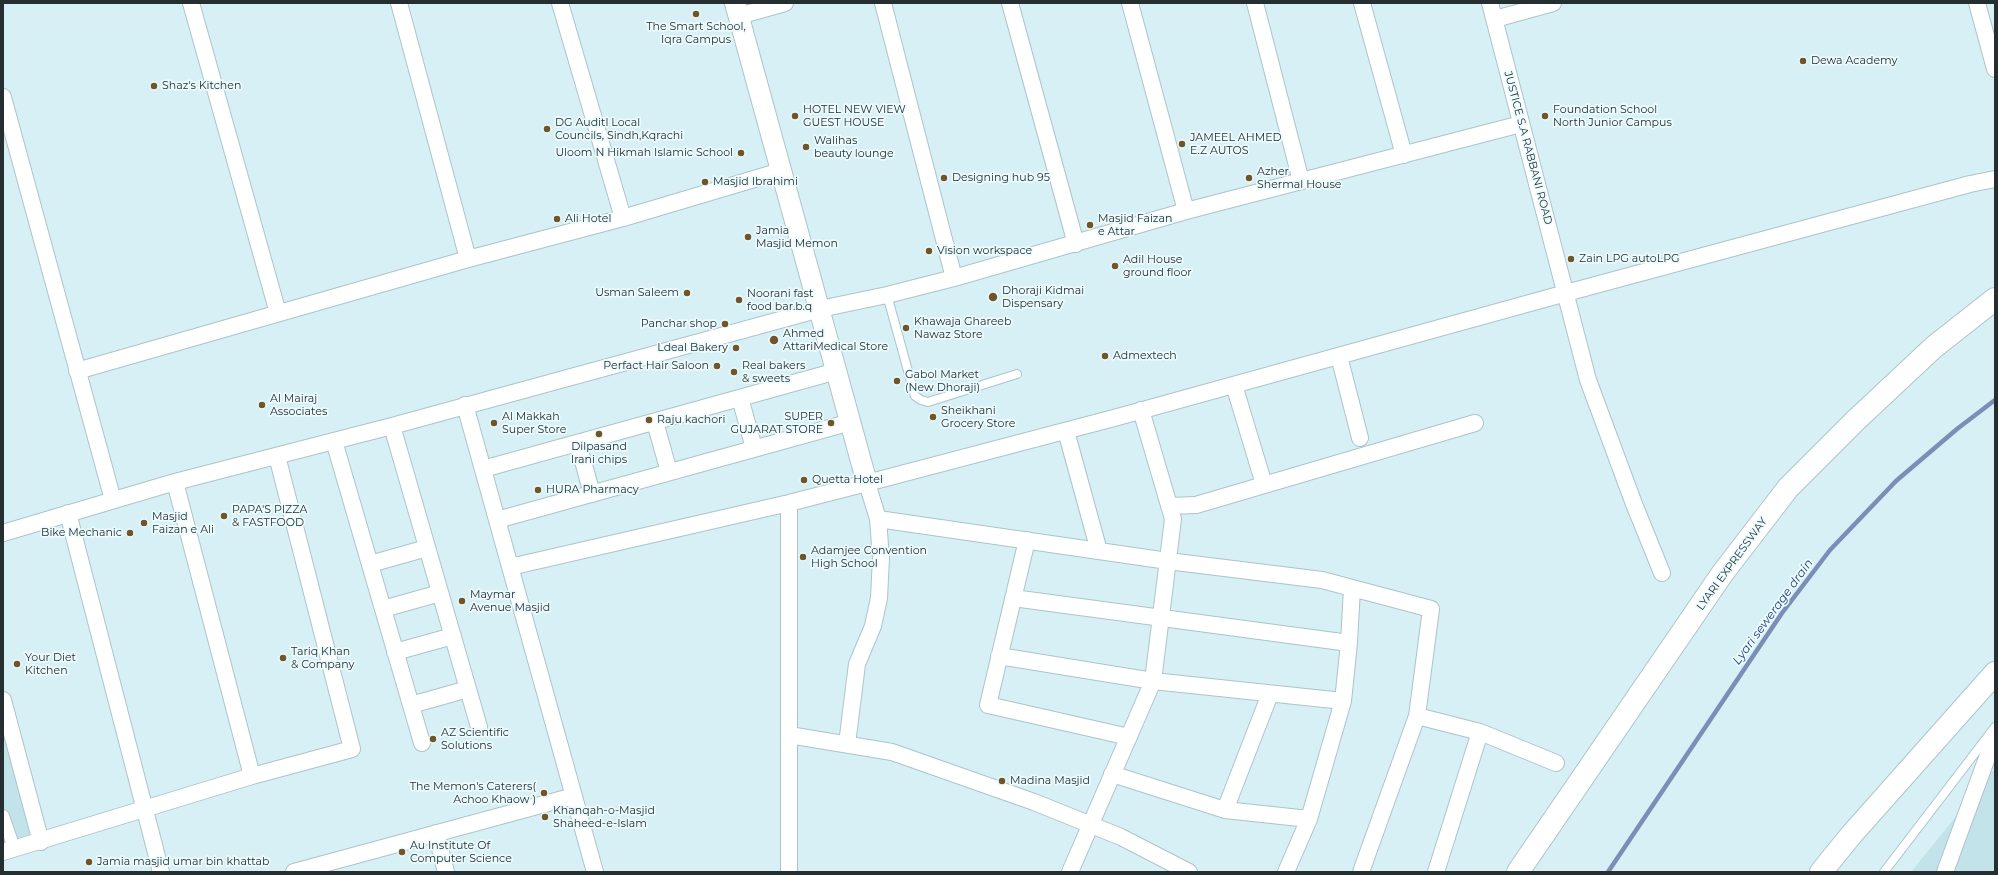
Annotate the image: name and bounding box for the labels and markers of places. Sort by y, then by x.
marker: The Smart School, Iqra Campus [691,9,701,19]
place label: The Smart School, Iqra Campus [646,20,746,46]
place label: Dewa Academy [1811,54,1897,68]
marker: Dewa Academy [1798,56,1808,66]
place label: Shaz's Kitchen [162,79,241,93]
marker: Shaz's Kitchen [149,81,159,91]
place label: HOTEL NEW VIEW GUEST HOUSE [803,103,906,129]
place label: Foundation School North Junior Campus [1553,103,1672,129]
marker: HOTEL NEW VIEW GUEST HOUSE [790,111,800,121]
marker: Foundation School North Junior Campus [1540,111,1550,121]
place label: DG Auditl Local Councils, Sindh,Kqrachi [555,116,683,142]
marker: DG Auditl Local Councils, Sindh,Kqrachi [542,124,552,134]
place label: JAMEEL AHMED E.Z AUTOS [1190,131,1282,157]
place label: Walihas beauty lounge [814,134,894,160]
marker: JAMEEL AHMED E.Z AUTOS [1177,139,1187,149]
marker: Walihas beauty lounge [801,142,811,152]
place label: Uloom N Hikmah Islamic School [555,146,733,160]
marker: Uloom N Hikmah Islamic School [736,148,746,158]
place label: Azher Shermal House [1257,165,1341,191]
place label: Designing hub 95 [952,171,1050,185]
marker: Designing hub 95 [939,173,949,183]
marker: Azher Shermal House [1244,173,1254,183]
place label: Masjid Ibrahimi [713,175,798,189]
marker: Masjid Ibrahimi [700,177,710,187]
place label: Ali Hotel [565,212,611,226]
place label: Masjid Faizan e Attar [1098,212,1172,238]
marker: Ali Hotel [552,214,562,224]
marker: Masjid Faizan e Attar [1085,220,1095,230]
place label: Jamia Masjid Memon [756,224,838,250]
marker: Jamia Masjid Memon [743,232,753,242]
place label: Vision workspace [937,244,1032,258]
marker: Vision workspace [924,246,934,256]
place label: Zain LPG autoLPG [1579,252,1680,266]
place label: Adil House ground floor [1123,253,1192,279]
marker: Zain LPG autoLPG [1566,254,1576,264]
marker: Adil House ground floor [1110,261,1120,271]
place label: Dhoraji Kidmai Dispensary [1002,284,1084,310]
place label: Usman Saleem [595,286,679,300]
place label: Noorani fast food bar.b.q [747,287,813,313]
marker: Usman Saleem [682,288,692,298]
marker: Dhoraji Kidmai Dispensary [987,291,999,303]
marker: Noorani fast food bar.b.q [734,295,744,305]
place label: Khawaja Ghareeb Nawaz Store [914,315,1011,341]
place label: Panchar shop [641,317,717,331]
marker: Panchar shop [720,319,730,329]
marker: Khawaja Ghareeb Nawaz Store [901,323,911,333]
place label: Ahmed AttariMedical Store [783,327,888,353]
marker: Ahmed AttariMedical Store [768,334,780,346]
place label: Ldeal Bakery [657,341,728,355]
marker: Ldeal Bakery [731,343,741,353]
place label: Admextech [1113,349,1177,363]
marker: Admextech [1100,351,1110,361]
place label: Perfact Hair Saloon [603,359,709,373]
place label: Real bakers & sweets [742,359,805,385]
marker: Perfact Hair Saloon [712,361,722,371]
marker: Real bakers & sweets [729,367,739,377]
place label: Gabol Market (New Dhoraji) [905,368,980,394]
marker: Gabol Market (New Dhoraji) [892,376,902,386]
place label: Al Mairaj Associates [270,392,327,418]
marker: Al Mairaj Associates [257,400,267,410]
place label: Sheikhani Grocery Store [941,404,1015,430]
place label: Al Makkah Super Store [502,410,566,436]
place label: SUPER GUJARAT STORE [731,410,823,436]
marker: Sheikhani Grocery Store [928,412,938,422]
place label: Raju kachori [657,413,725,427]
marker: Raju kachori [644,415,654,425]
marker: Al Makkah Super Store [489,418,499,428]
marker: SUPER GUJARAT STORE [826,418,836,428]
marker: Dilpasand Irani chips [594,429,604,439]
place label: Dilpasand Irani chips [571,440,627,466]
place label: Quetta Hotel [812,473,883,487]
marker: Quetta Hotel [799,475,809,485]
place label: HURA Pharmacy [546,483,639,497]
marker: HURA Pharmacy [533,485,543,495]
place label: PAPA'S PIZZA & FASTFOOD [232,503,307,529]
place label: Masjid Faizan e Ali [152,510,214,536]
marker: PAPA'S PIZZA & FASTFOOD [219,511,229,521]
marker: Masjid Faizan e Ali [139,518,149,528]
place label: Bike Mechanic [41,526,122,540]
marker: Bike Mechanic [125,528,135,538]
place label: Adamjee Convention High School [811,544,927,570]
marker: Adamjee Convention High School [798,552,808,562]
place label: Maymar Avenue Masjid [470,588,550,614]
marker: Maymar Avenue Masjid [457,596,467,606]
place label: Tariq Khan & Company [291,645,354,671]
place label: Your Diet Kitchen [25,651,76,677]
marker: Tariq Khan & Company [278,653,288,663]
marker: Your Diet Kitchen [12,659,22,669]
place label: AZ Scientific Solutions [441,726,509,752]
marker: AZ Scientific Solutions [428,734,438,744]
place label: Madina Masjid [1010,774,1090,788]
marker: Madina Masjid [997,776,1007,786]
place label: The Memon's Caterers( Achoo Khaow ) [410,780,536,806]
marker: The Memon's Caterers( Achoo Khaow ) [539,788,549,798]
place label: Khanqah-o-Masjid Shaheed-e-Islam [553,804,655,830]
marker: Khanqah-o-Masjid Shaheed-e-Islam [540,812,550,822]
place label: Au Institute Of Computer Science [410,839,512,865]
marker: Au Institute Of Computer Science [397,847,407,857]
place label: Jamia masjid umar bin khattab [97,855,269,869]
marker: Jamia masjid umar bin khattab [84,857,94,867]

